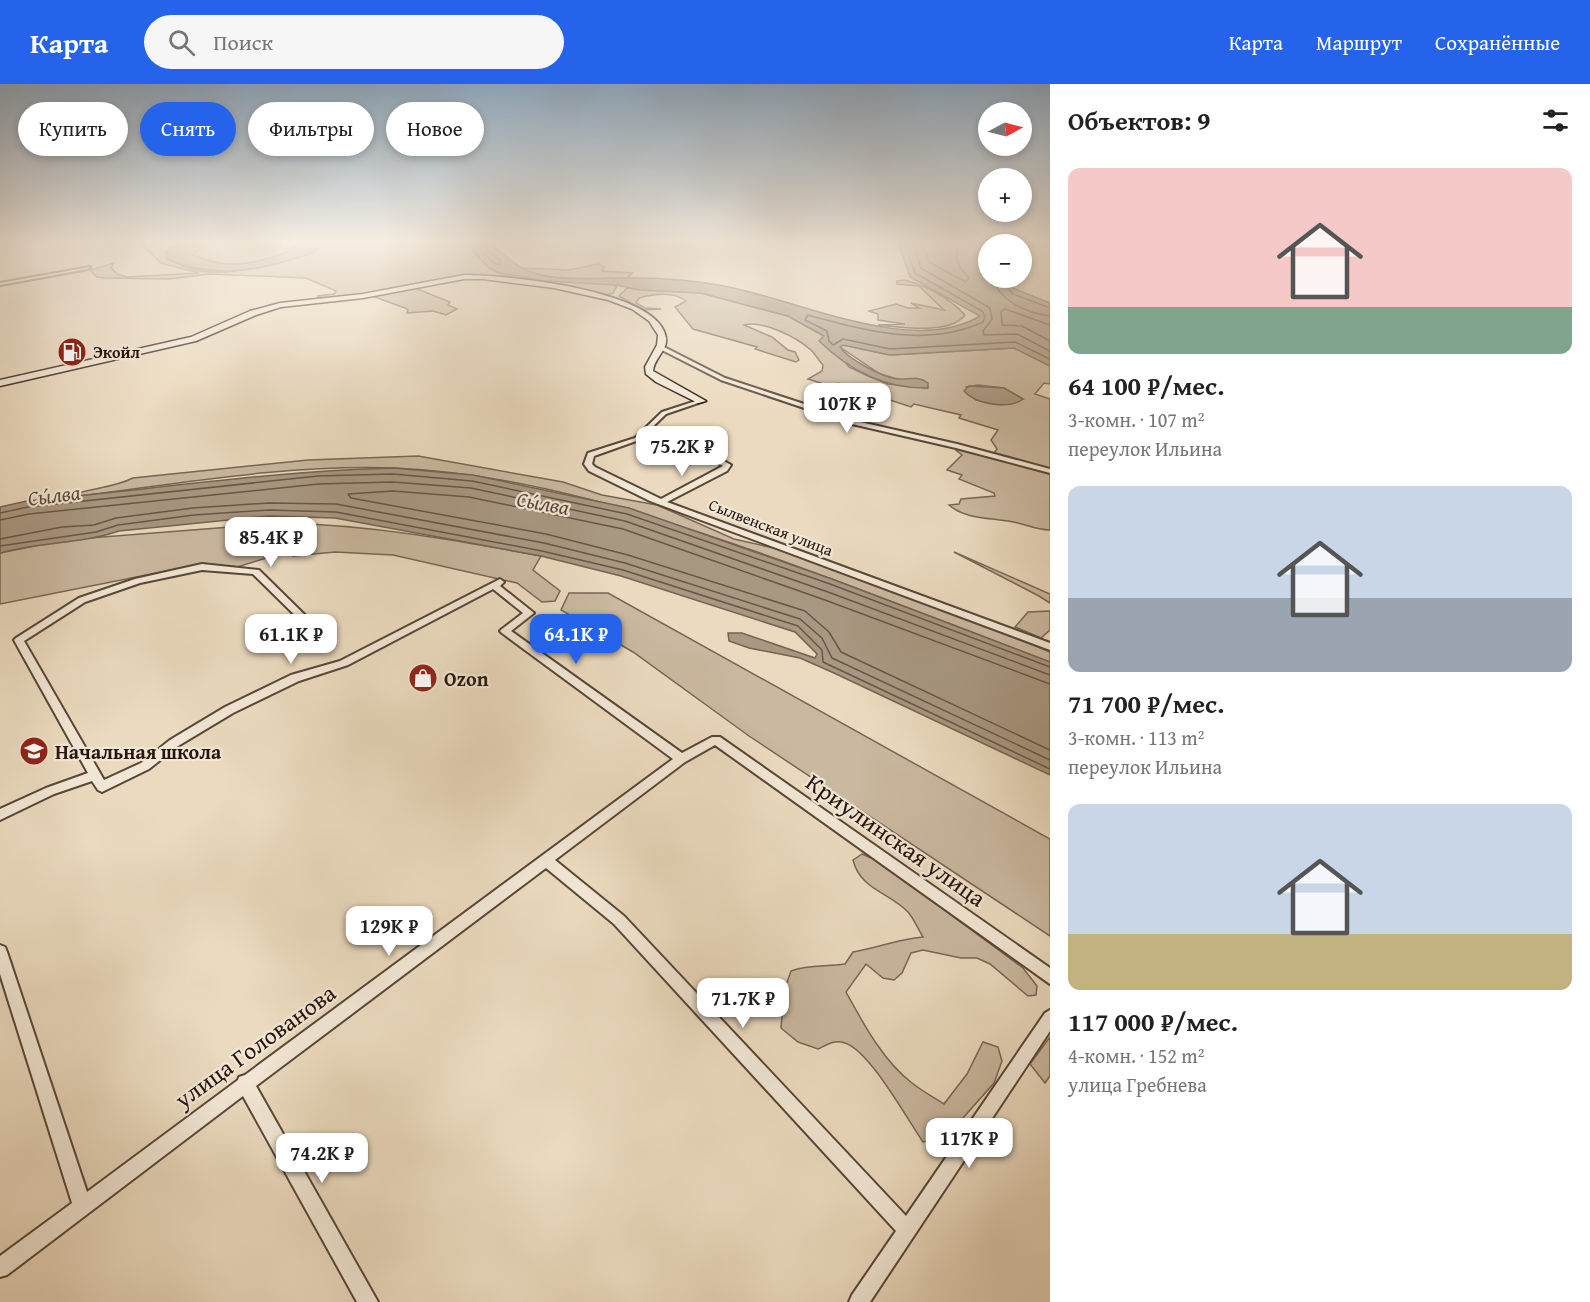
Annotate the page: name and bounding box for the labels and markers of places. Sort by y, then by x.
fuel station icon: Экойл [56,336,88,368]
place label: Экойл [93,340,141,364]
pin: 107K ₽ [798,383,896,434]
pin: 75.2K ₽ [627,426,737,477]
pin: 85.4K ₽ [216,517,326,568]
pin: 61.1K ₽ [236,614,346,665]
pin: 64.1K ₽ [521,614,631,665]
shop icon: Ozon [407,662,439,694]
place label: Ozon [444,664,489,693]
school or university icon: Начальная школа [18,735,50,767]
place label: Начальная школа [55,737,222,766]
pin: 129K ₽ [340,906,438,957]
pin: 71.7K ₽ [688,978,798,1029]
pin: 117K ₽ [920,1118,1018,1169]
pin: 74.2K ₽ [267,1133,377,1184]

